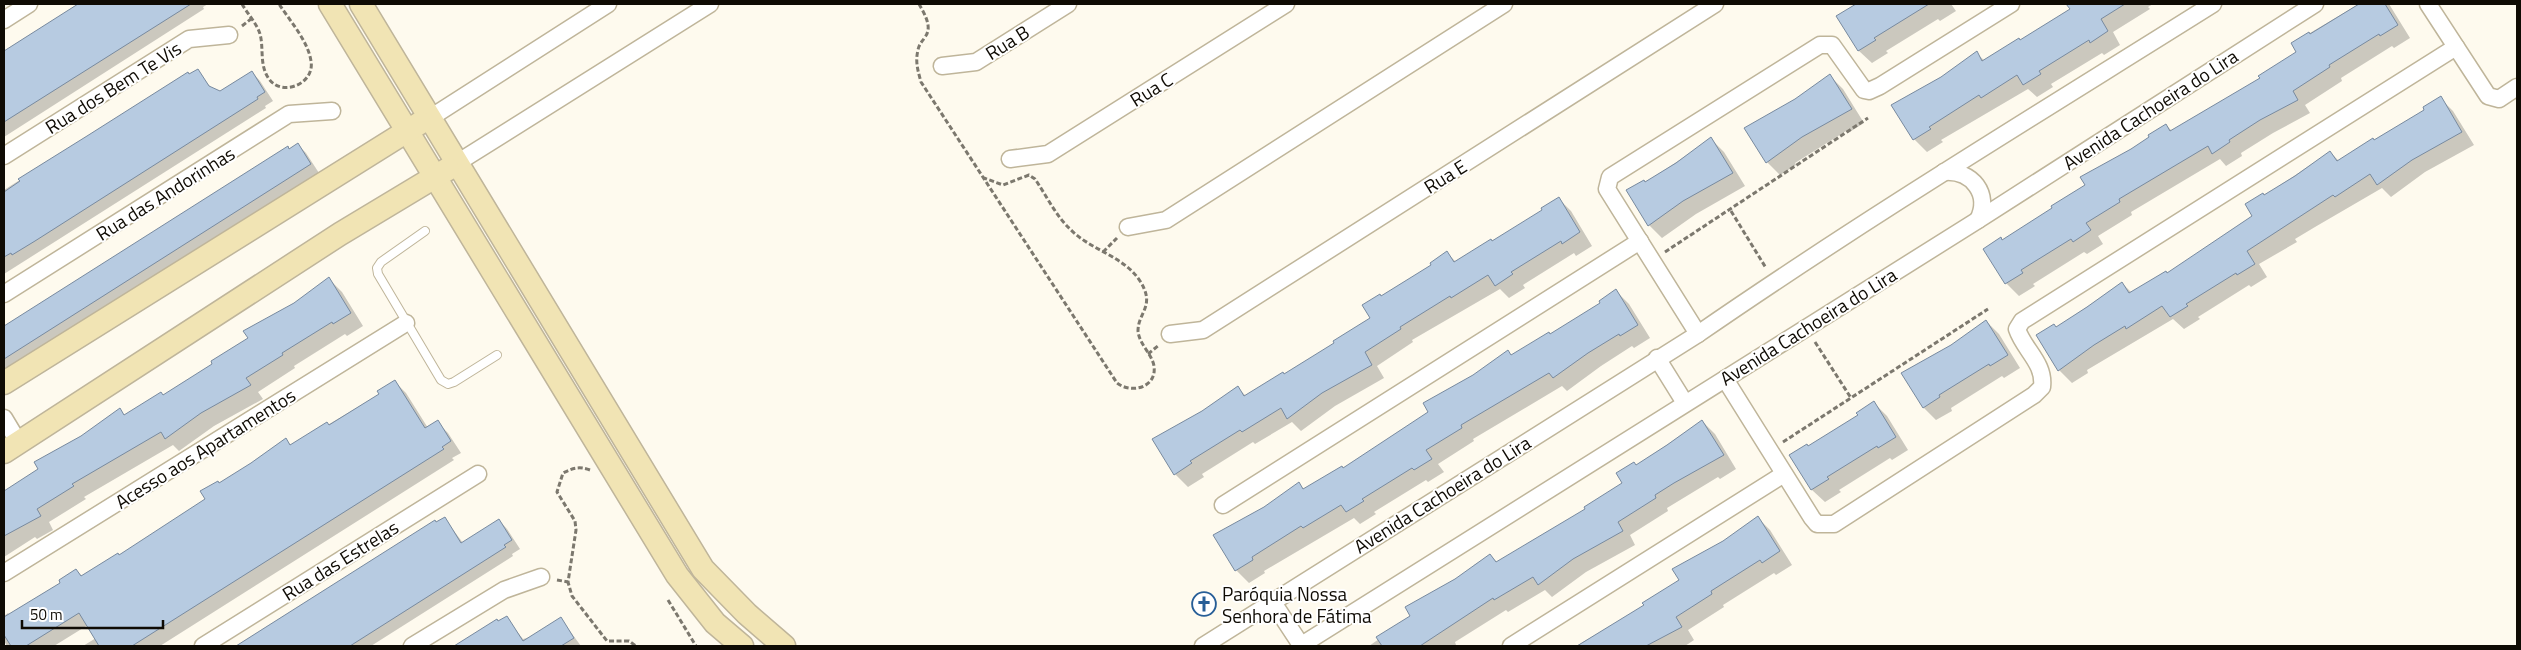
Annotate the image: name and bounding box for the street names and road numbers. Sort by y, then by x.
street label: Rua B [979,17,1035,67]
street label: Rua dos Bem Te Vis [39,33,187,141]
street label: Avenida Cachoeira do Lira [2057,41,2244,177]
street label: Rua C [1124,65,1178,113]
street label: Rua das Andorinhas [90,138,240,247]
street label: Rua E [1418,152,1472,200]
street label: Avenida Cachoeira do Lira [1714,259,1902,392]
street label: Acesso aos Apartamentos [109,380,301,515]
street label: Avenida Cachoeira do Lira [1348,427,1536,560]
street label: Rua das Estrelas [276,512,404,607]

